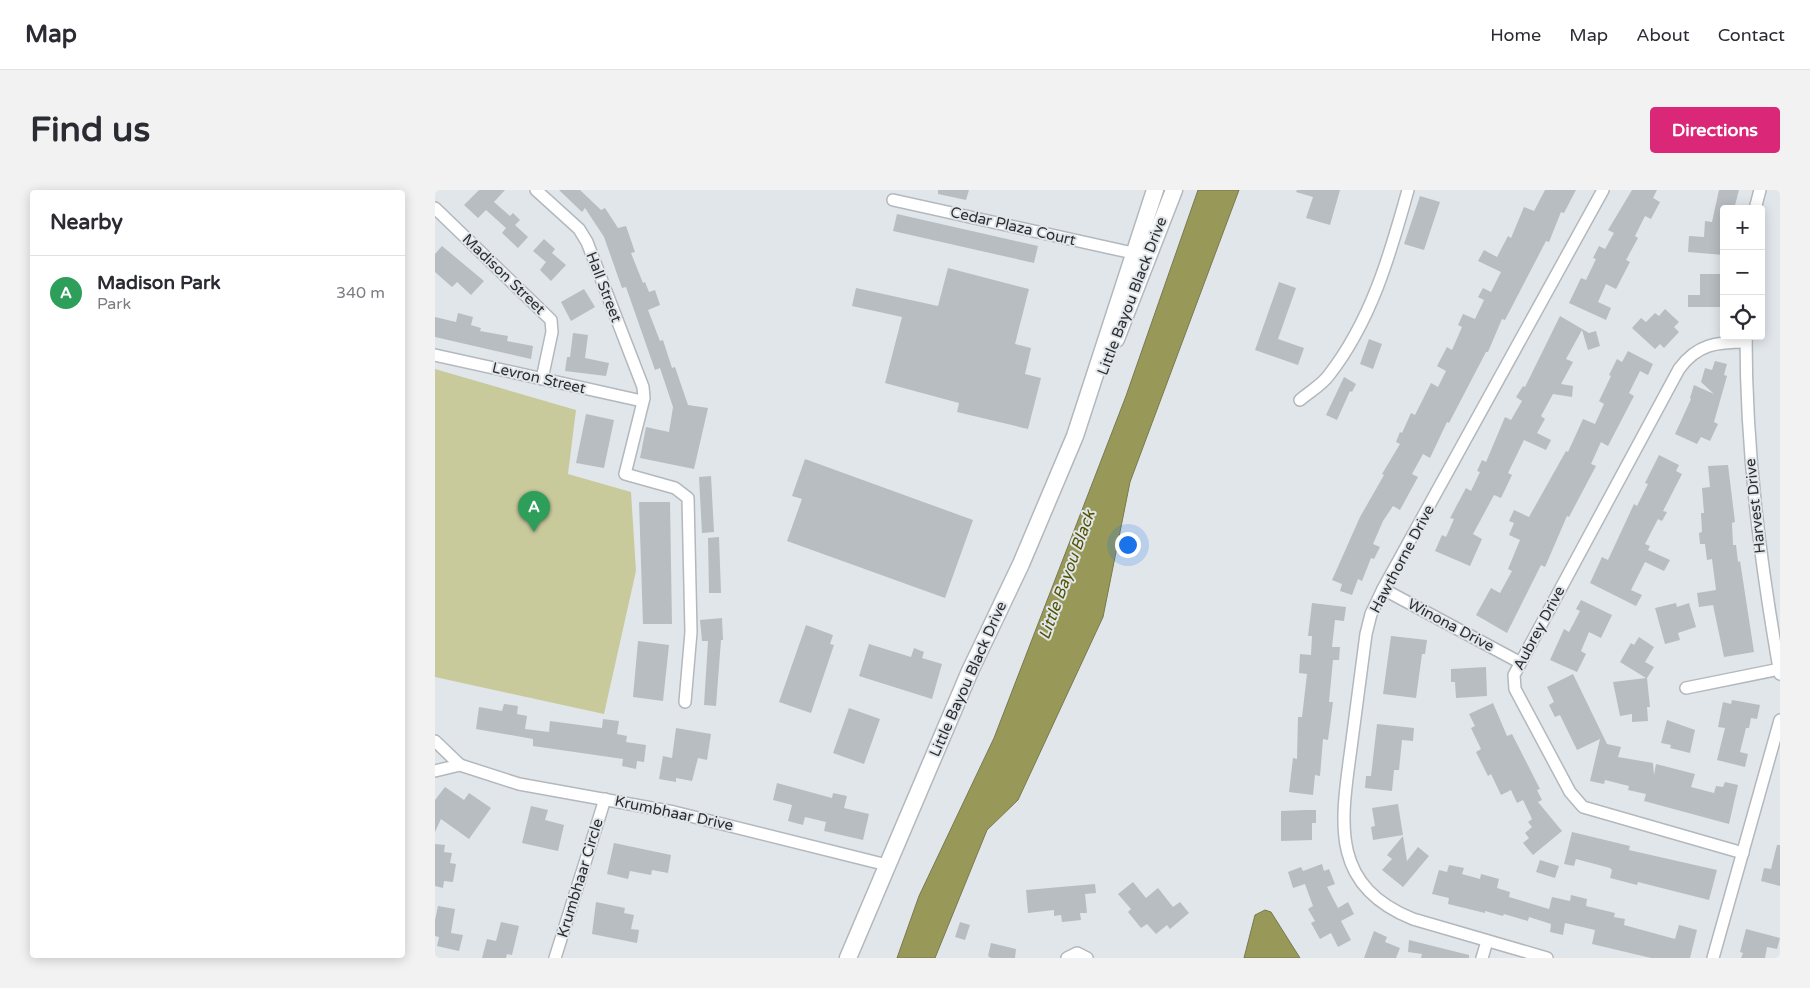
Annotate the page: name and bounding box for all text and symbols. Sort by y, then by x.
text: Map [25,20,77,49]
text: Home [1490,24,1541,46]
text: Map [1569,24,1608,46]
text: About [1636,24,1690,46]
text: Contact [1718,24,1785,46]
button: Directions [1650,107,1780,153]
text: Find us [30,109,150,151]
street label: Cedar Plaza Court [949,203,1078,249]
map controls [1720,205,1765,340]
button: + [1720,205,1765,250]
text: Nearby [50,210,123,235]
street label: Little Bayou Black Drive [1093,214,1171,378]
street label: Madison Street [459,230,549,318]
street label: Hall Street [582,249,626,325]
button: − [1720,250,1765,295]
text: Madison Park [97,272,221,294]
text: A [60,283,72,303]
text: 340 m [336,283,385,303]
text: Park [97,294,131,314]
button: locate [1720,295,1765,340]
street label: Levron Street [490,358,588,398]
street label: Harvest Drive [1741,458,1769,554]
pin: A [518,491,550,532]
street label: Hawthorne Drive [1366,502,1438,616]
water label: Little Bayou Black [1034,507,1100,642]
your location [1115,532,1141,558]
street label: Aubrey Drive [1509,583,1569,673]
street label: Winona Drive [1405,595,1497,655]
street label: Little Bayou Black Drive [926,598,1010,760]
street label: Krumbhaar Drive [613,792,735,834]
street label: Krumbhaar Circle [553,816,607,940]

